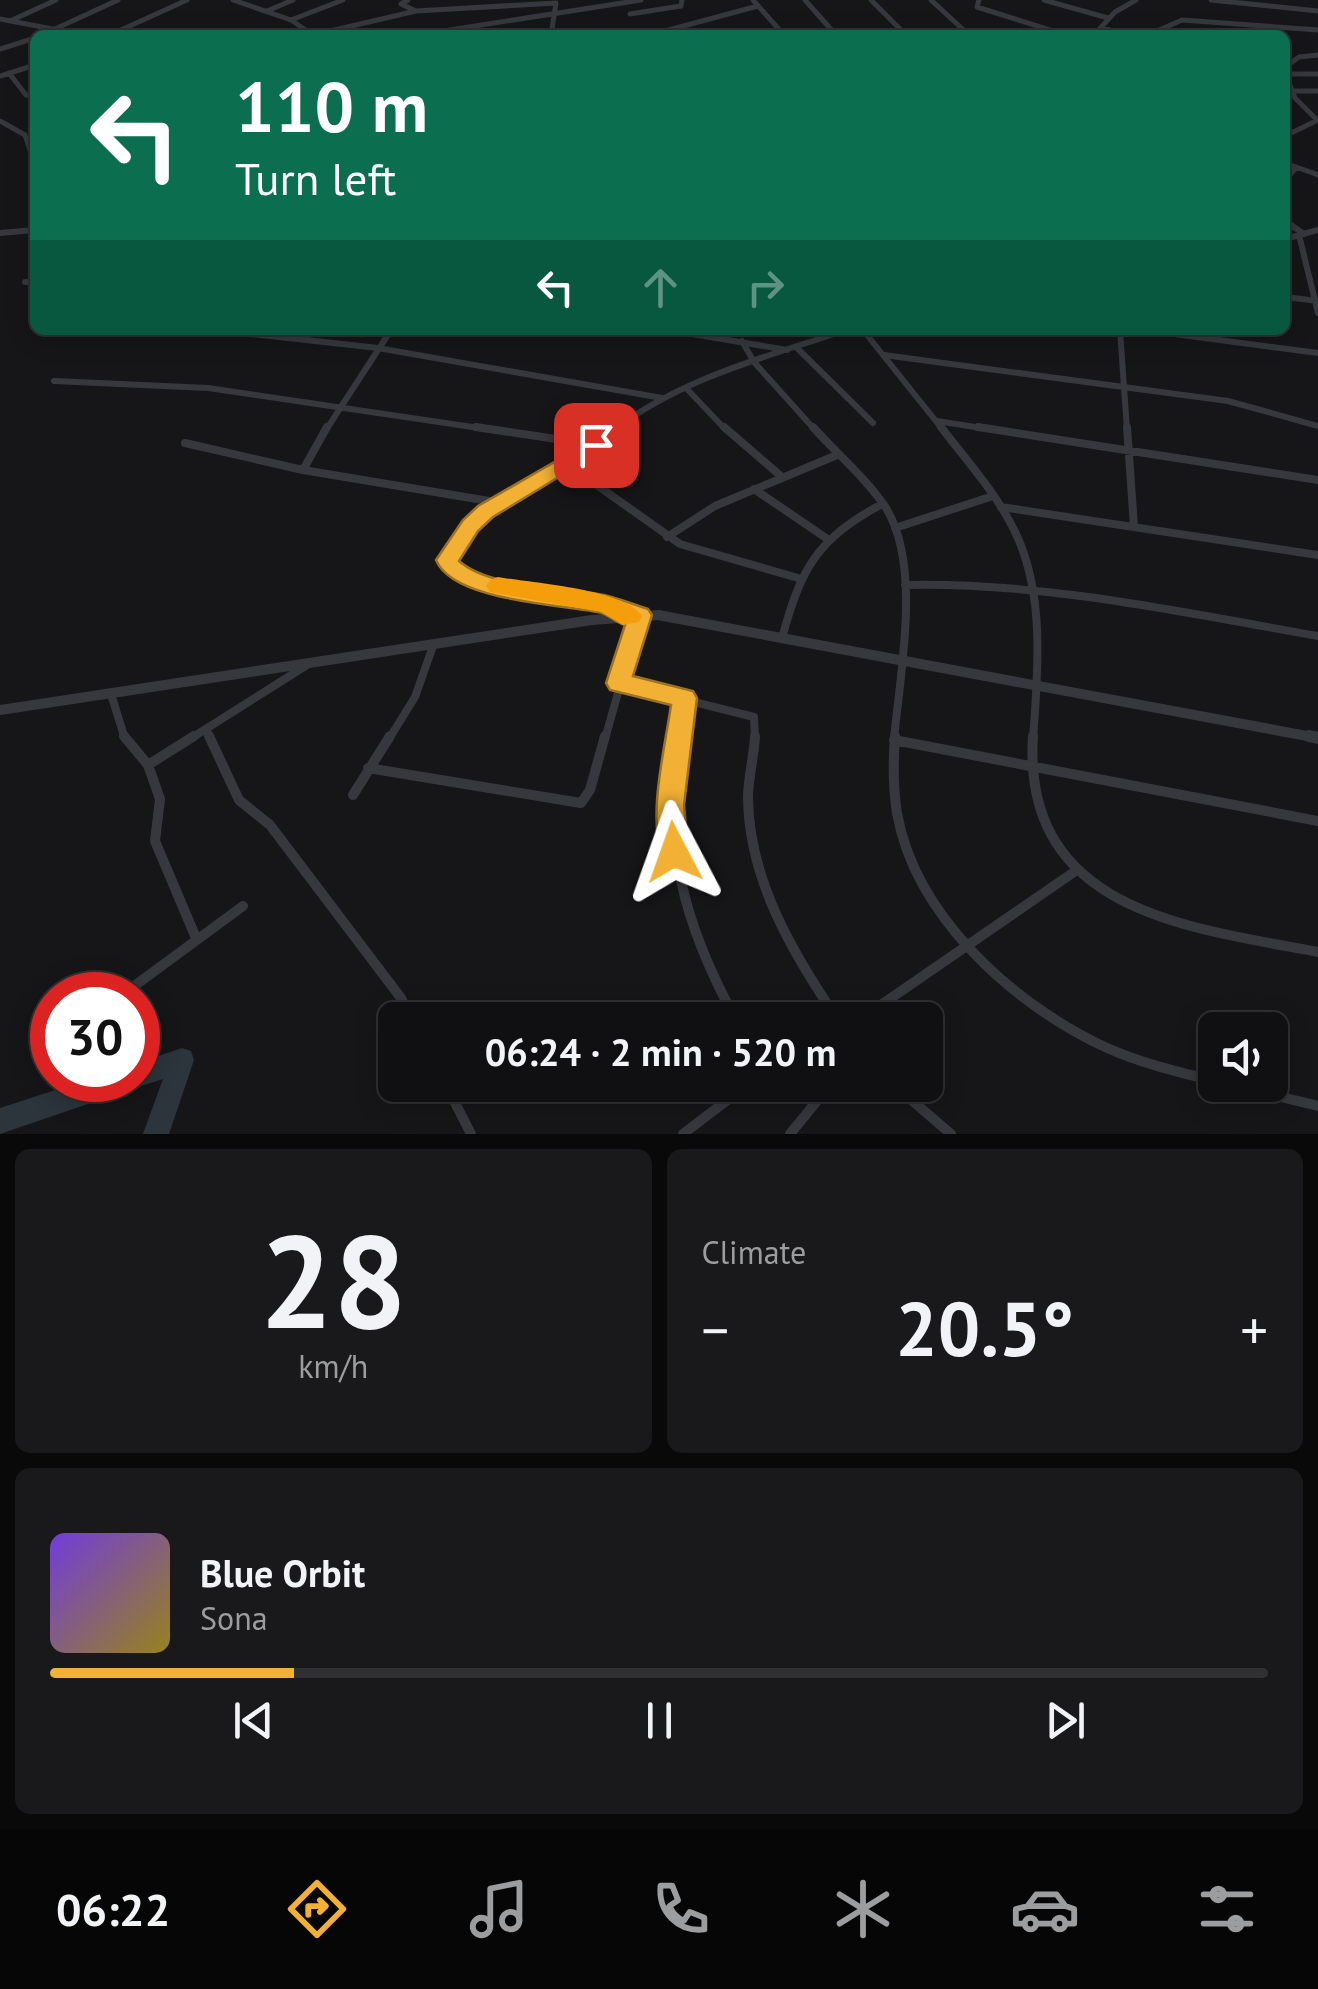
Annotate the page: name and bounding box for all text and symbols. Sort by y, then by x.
text: 110 m [235,61,428,151]
icon: left [70,70,200,200]
text: Turn left [235,149,396,207]
icon: left [528,260,583,315]
icon: ahead [633,260,688,315]
icon: right [738,260,793,315]
pin [554,403,639,488]
icon: arrive [569,418,624,473]
position arrow [622,800,726,904]
speed limit sign: 30 [30,972,160,1102]
map controls [1198,1012,1288,1102]
button: sound [1198,1012,1288,1102]
text: 06:24 · 2 min · 520 m [485,1027,836,1076]
text: 28 [260,1196,407,1364]
text: Climate [702,1231,806,1273]
text: 20.5° [895,1280,1074,1377]
text: − [702,1294,729,1365]
text: + [1240,1294,1268,1365]
text: km/h [298,1345,368,1387]
text: Blue Orbit [200,1548,365,1597]
text: Sona [200,1597,268,1639]
icon: previous [226,1693,281,1748]
icon: pause [632,1693,687,1748]
icon: next [1038,1693,1093,1748]
icon: directions [282,1874,352,1944]
icon: music [464,1874,534,1944]
icon: phone [646,1874,716,1944]
icon: climate [828,1874,898,1944]
icon: car [1010,1874,1080,1944]
icon: filters [1192,1874,1262,1944]
text: 06:22 [56,1880,170,1938]

